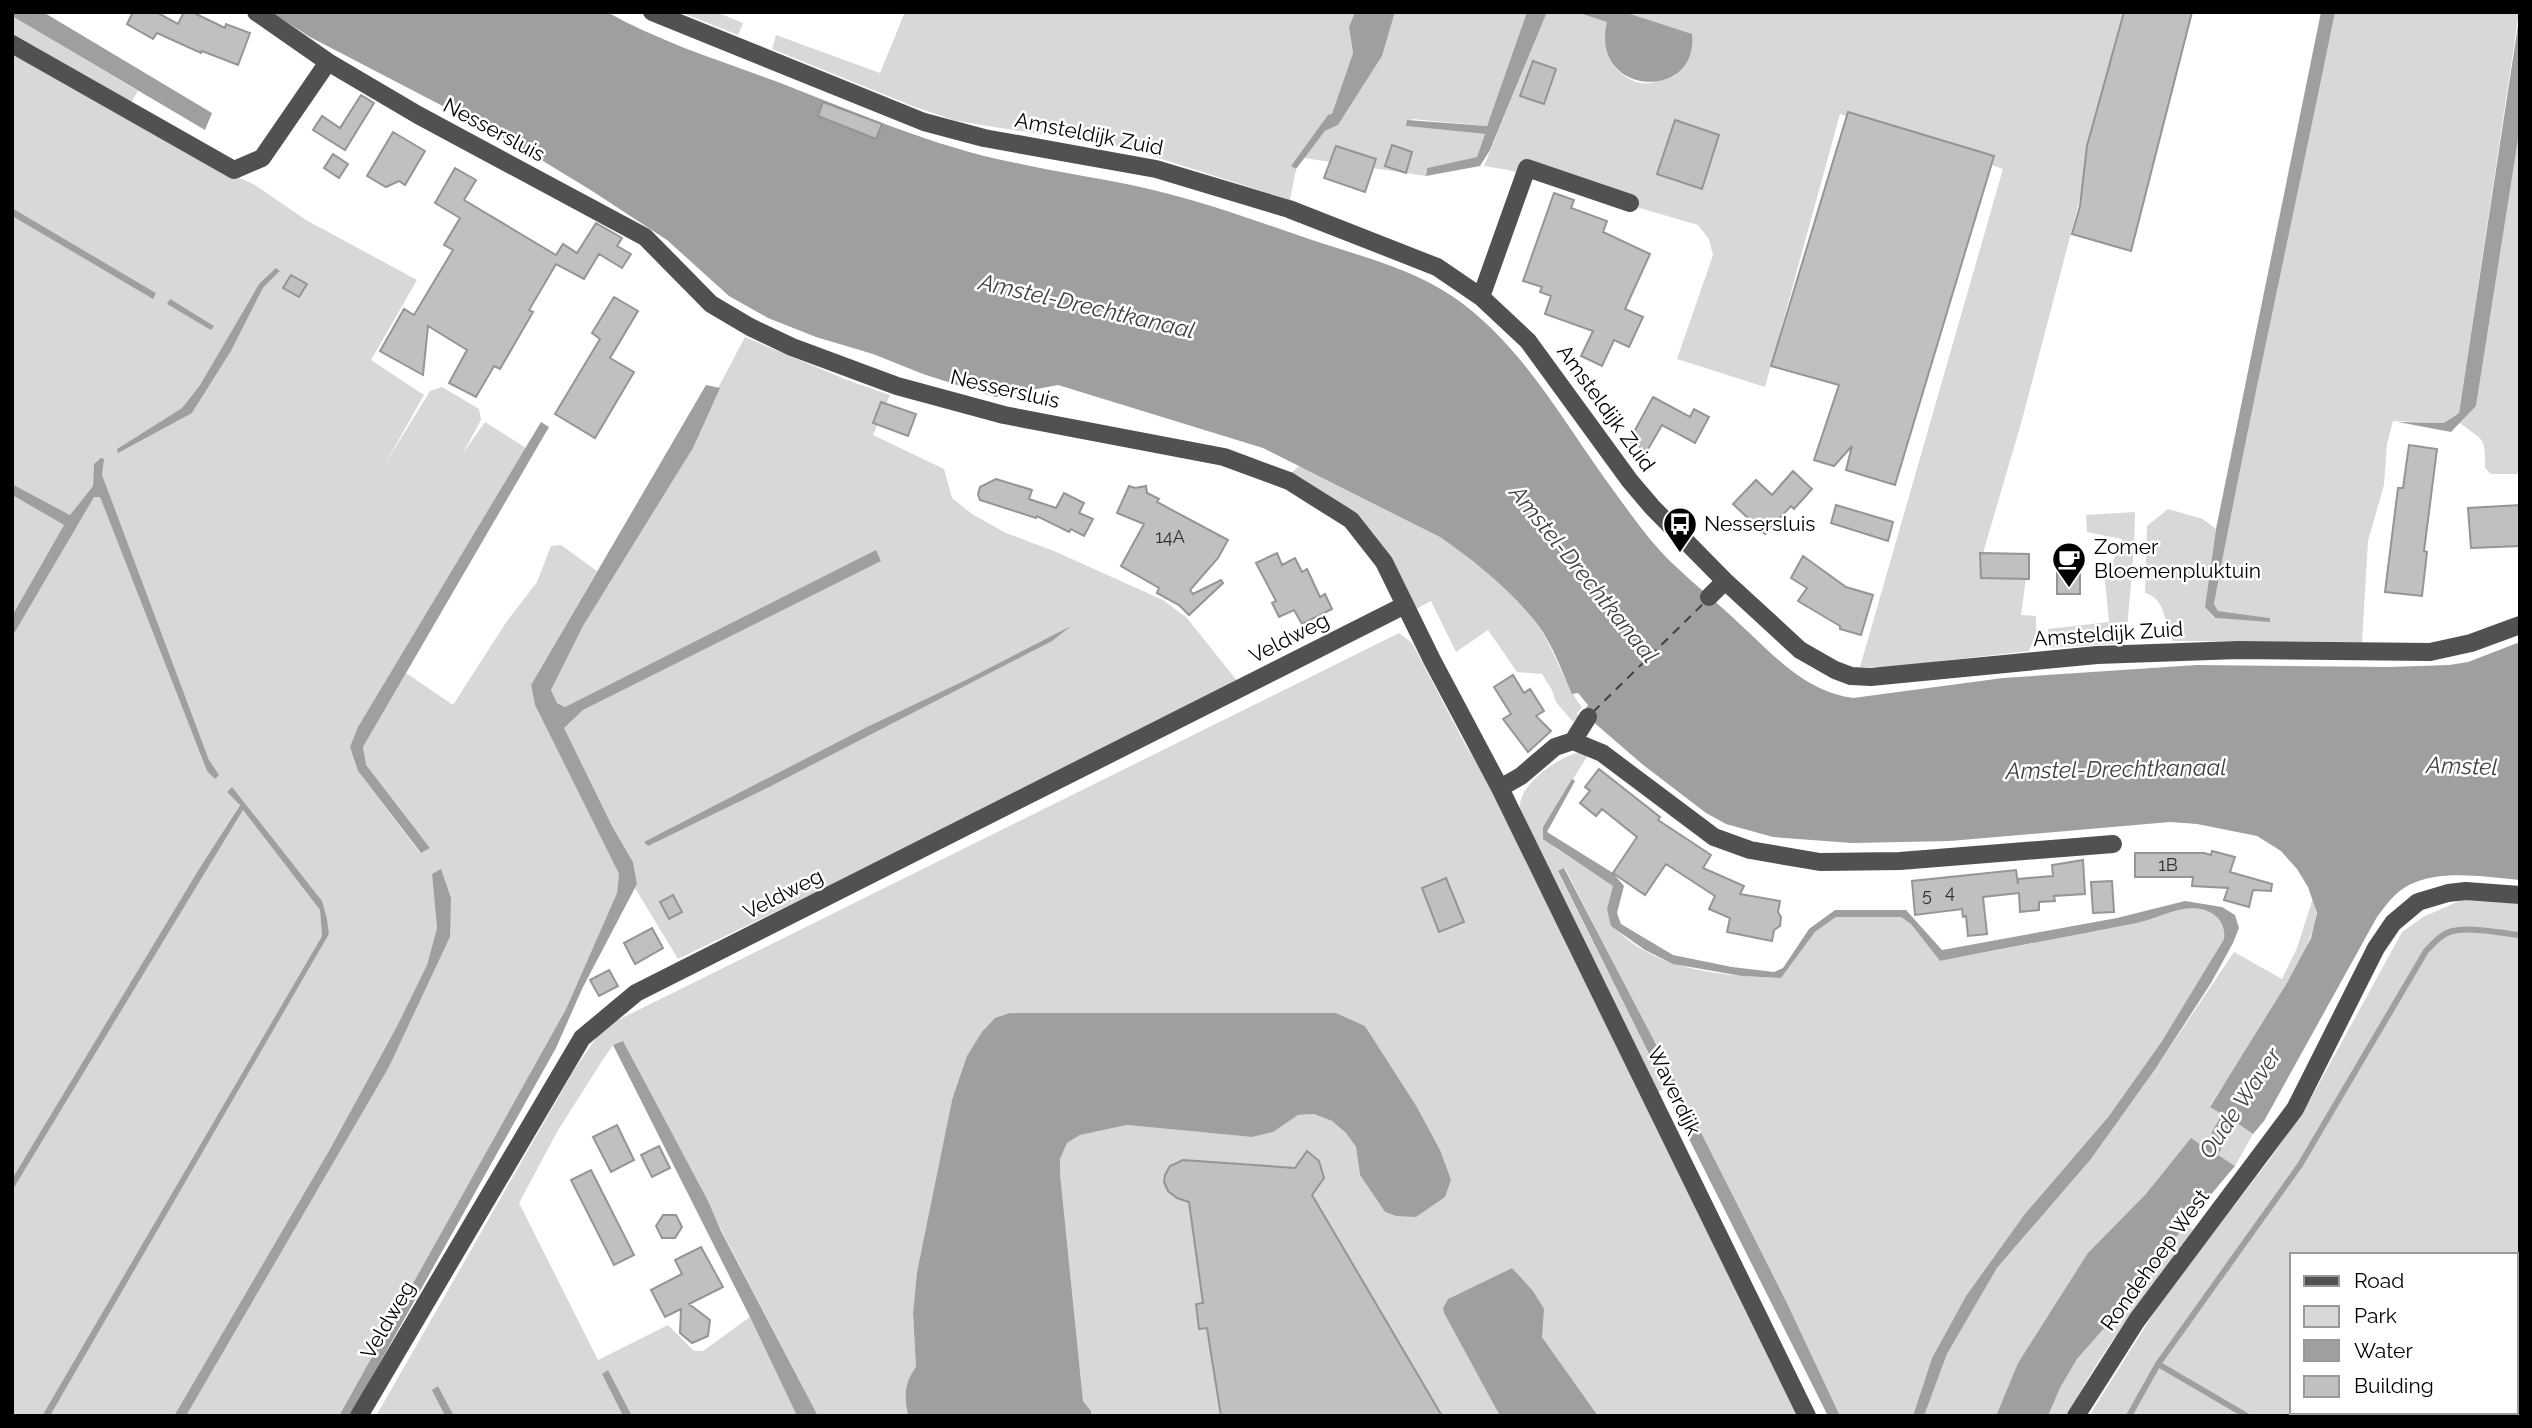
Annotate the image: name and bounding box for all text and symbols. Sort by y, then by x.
street label: Nessersluis [439,92,549,167]
street label: Amsteldijk Zuid [1013,107,1165,160]
water label: Amstel-Drechtkanaal [975,267,1198,343]
street label: Amsteldijk Zuid [1552,340,1661,476]
street label: Nessersluis [948,364,1062,413]
water label: Amstel-Drechtkanaal [1503,478,1664,668]
bus stop icon: Nessersluis [1661,505,1699,554]
place label: Nessersluis [1704,511,1815,536]
house number: 14A [1155,526,1185,547]
place label: Zomer Bloemenpluktuin [2094,534,2261,583]
cafe icon: Zomer Bloemenpluktuin [2050,540,2088,589]
street label: Veldweg [1245,607,1333,668]
street label: Amsteldijk Zuid [2032,616,2184,651]
water label: Amstel [2424,751,2498,780]
water label: Amstel-Drechtkanaal [2003,753,2227,784]
house number: 1B [2158,854,2178,875]
street label: Veldweg [739,863,827,924]
house number: 4 [1945,881,1955,902]
house number: 5 [1922,884,1932,905]
street label: Waverdijk [1642,1042,1707,1139]
water label: Oude Waver [2193,1042,2287,1163]
street label: Rondehoep West [2095,1184,2214,1335]
legend [2290,1253,2518,1414]
text: Road [2354,1268,2404,1293]
street label: Veldweg [355,1276,420,1363]
text: Park [2354,1303,2397,1328]
text: Water [2354,1338,2413,1363]
text: Building [2354,1373,2434,1398]

